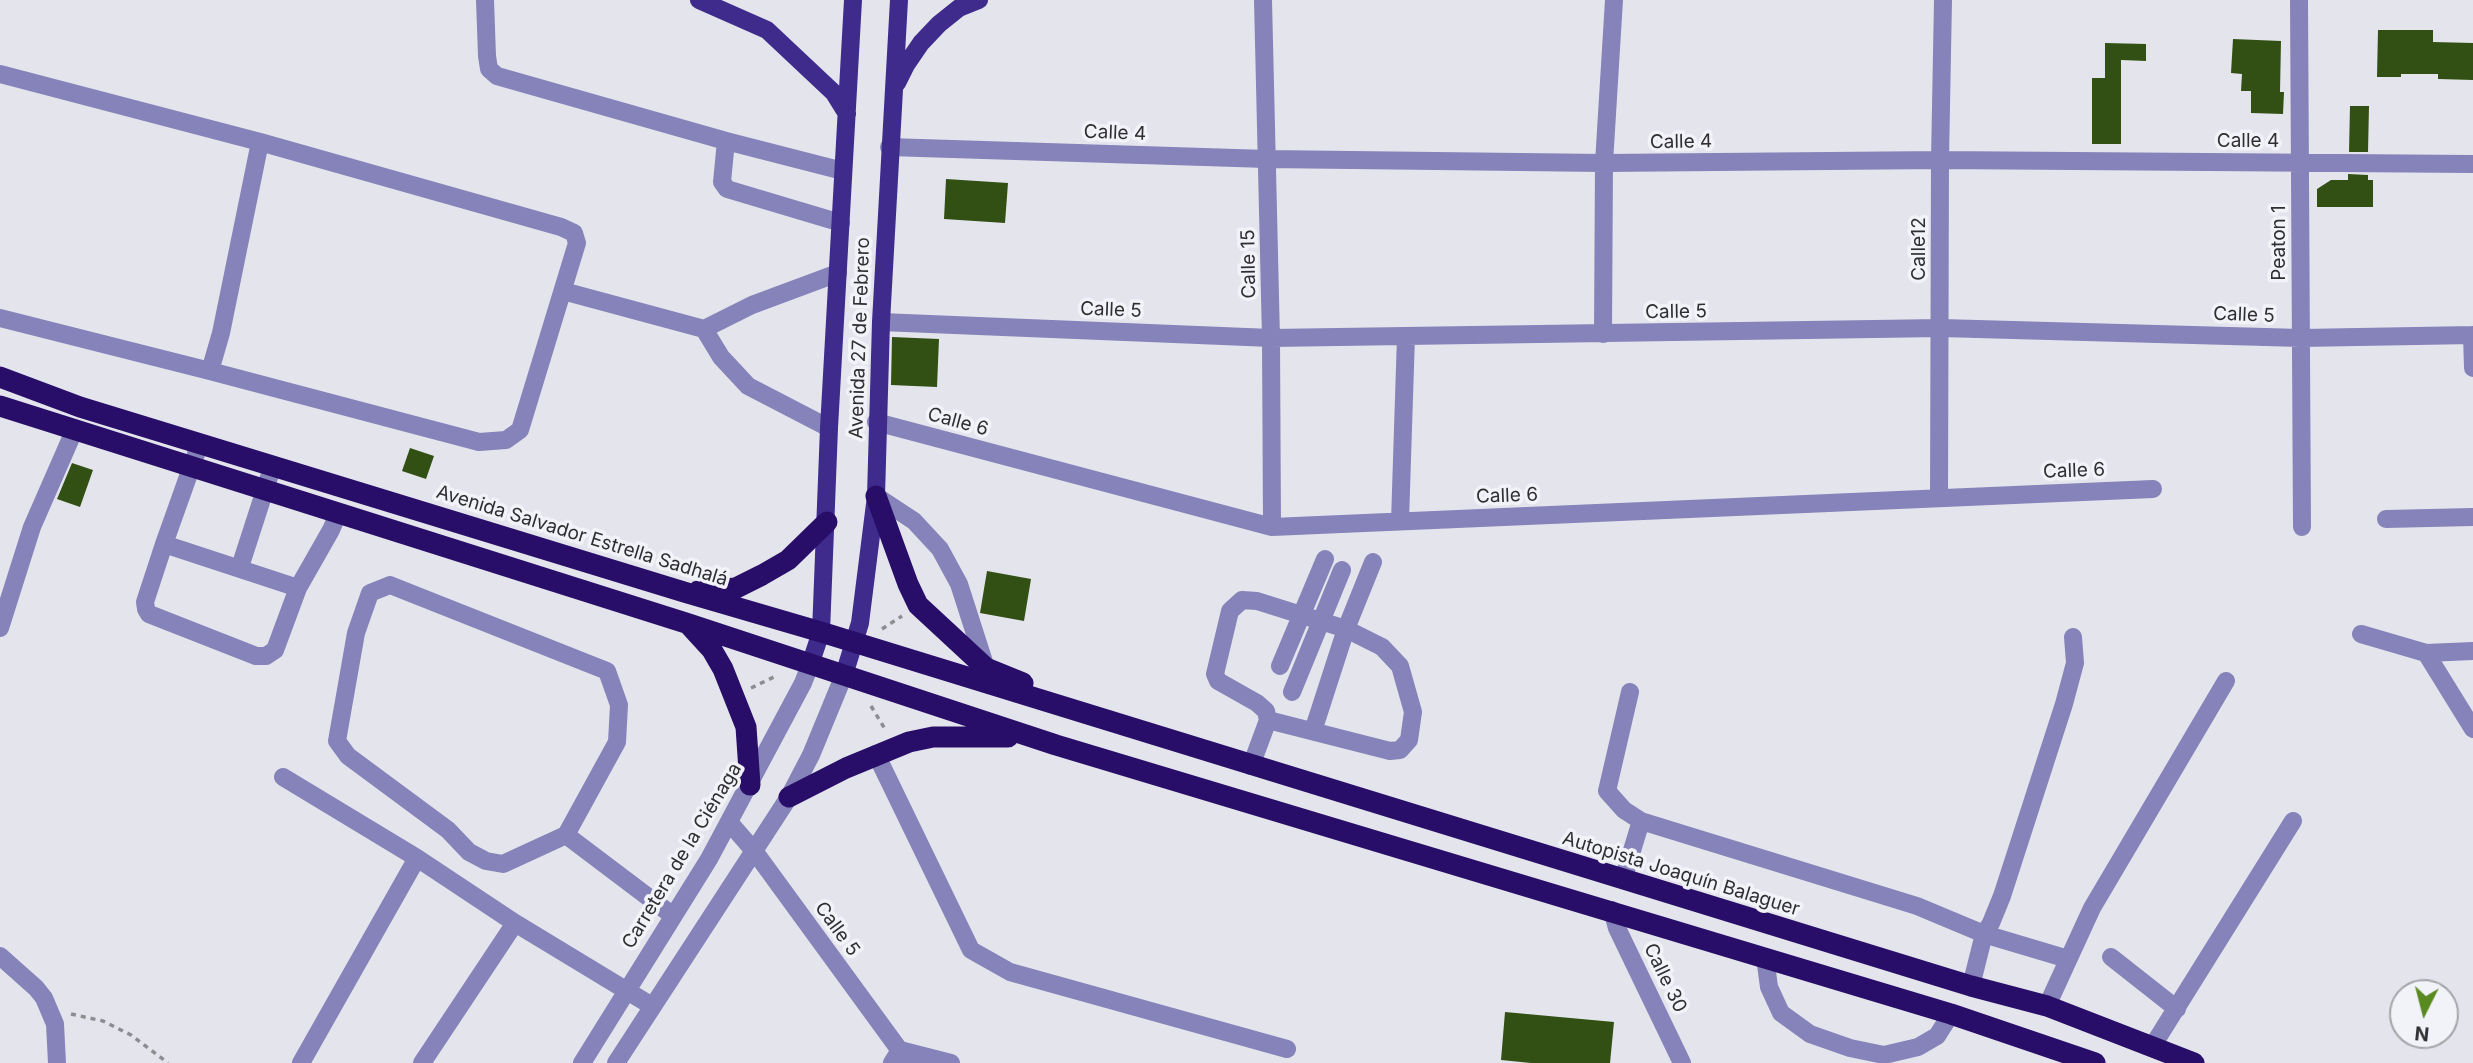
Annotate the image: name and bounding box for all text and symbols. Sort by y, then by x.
street label: Calle 4 [1083,121,1147,145]
street label: Calle 4 [1650,130,1712,154]
street label: Calle 4 [2217,130,2279,152]
street label: Peaton 1 [2268,205,2290,281]
street label: Calle12 [1908,217,1930,281]
street label: Calle 15 [1237,229,1261,299]
street label: Avenida 27 de Febrero [845,237,875,439]
street label: Calle 5 [1080,298,1142,322]
street label: Calle 5 [1645,300,1707,324]
street label: Calle 5 [2213,303,2275,327]
street label: Calle 6 [925,403,991,441]
street label: Calle 6 [2043,459,2105,483]
street label: Avenida Salvador Estrella Sadhalá [434,481,730,591]
street label: Calle 6 [1476,484,1538,508]
street label: Carretera de la Ciénaga [617,759,747,953]
street label: Autopista Joaquín Balaguer [1560,827,1802,921]
street label: Calle 5 [810,897,864,961]
street label: Calle 30 [1639,940,1691,1016]
north arrow [2389,979,2459,1049]
text: N [2414,1021,2430,1046]

